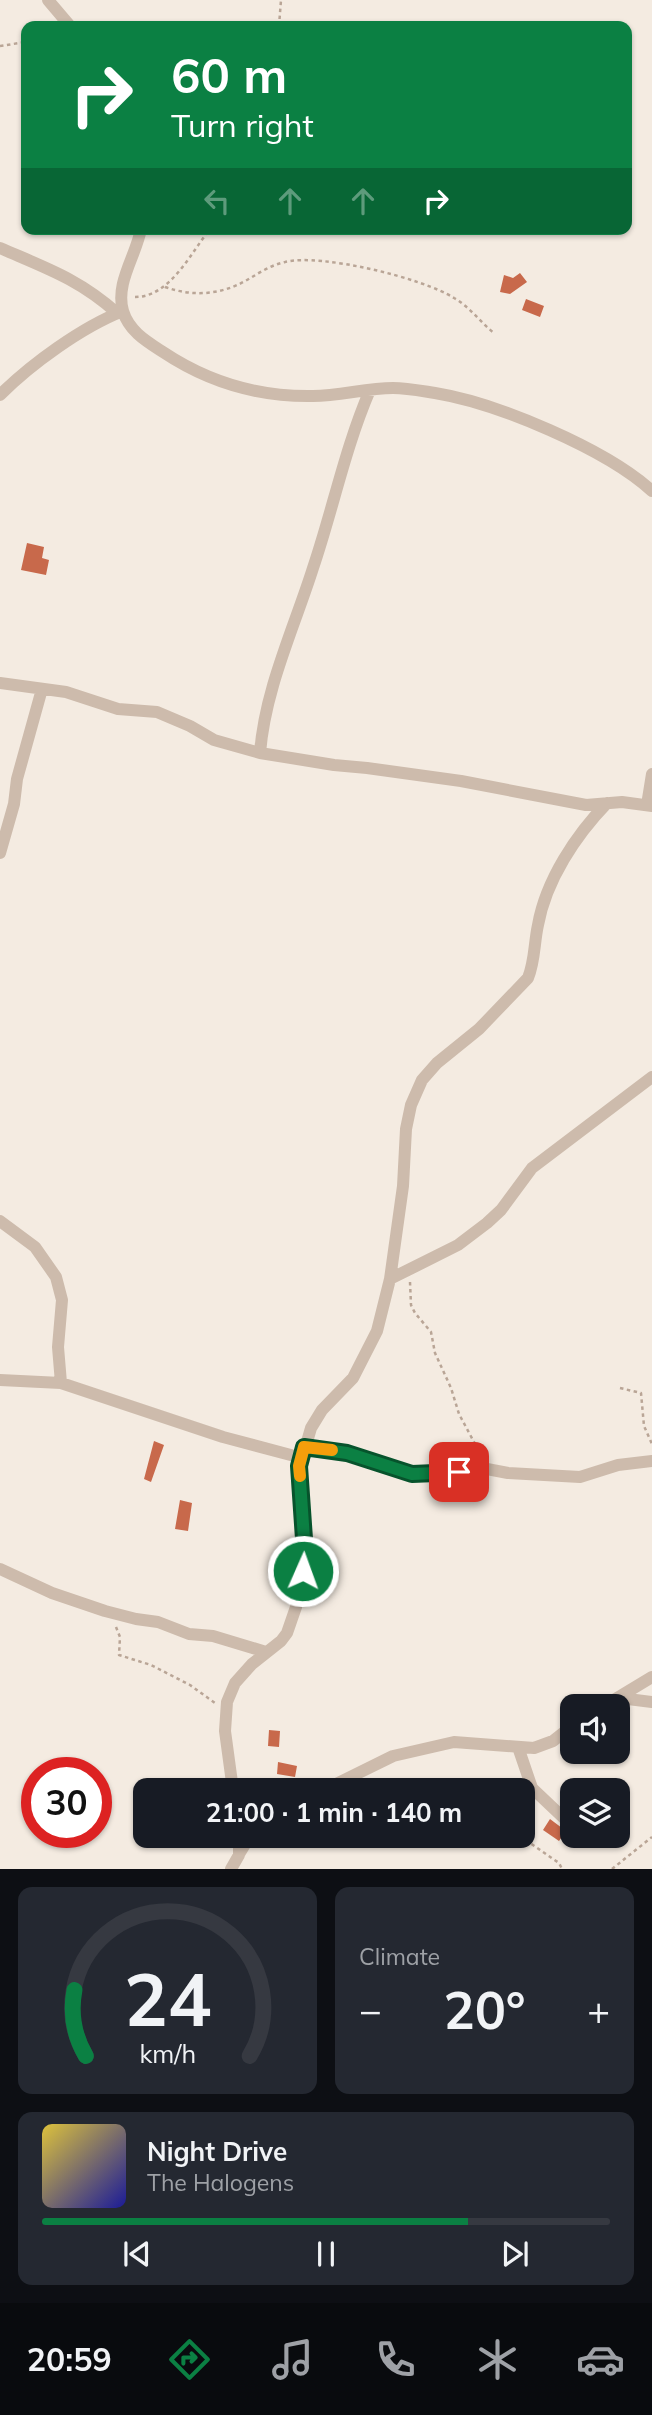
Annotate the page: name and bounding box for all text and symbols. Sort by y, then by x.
text: 60 m [171,44,287,105]
icon: right [56,49,147,140]
text: Turn right [171,105,314,145]
icon: left [198,182,236,220]
icon: ahead [271,182,309,220]
icon: ahead [344,182,382,220]
icon: right [417,182,455,220]
pin [429,1442,489,1502]
icon: arrive [440,1453,478,1491]
position arrow [266,1534,340,1608]
map controls [560,1694,630,1848]
button: sound [560,1694,630,1764]
speed limit sign: 30 [21,1757,112,1848]
button: layers [560,1778,630,1848]
text: 21:00 · 1 min · 140 m [206,1796,462,1829]
text: Climate [359,1942,440,1971]
text: 24 [124,1954,211,2045]
text: 20° [443,1977,526,2042]
text: − [359,1986,382,2034]
text: + [587,1986,610,2034]
text: km/h [139,2038,196,2069]
text: Night Drive [147,2135,287,2168]
text: The Halogens [147,2168,294,2197]
icon: previous [118,2235,156,2273]
icon: pause [307,2235,345,2273]
icon: next [496,2235,534,2273]
icon: directions [165,2335,214,2384]
icon: music [268,2335,317,2384]
icon: phone [371,2335,420,2384]
icon: climate [473,2335,522,2384]
icon: car [576,2335,625,2384]
text: 20:59 [27,2339,112,2379]

